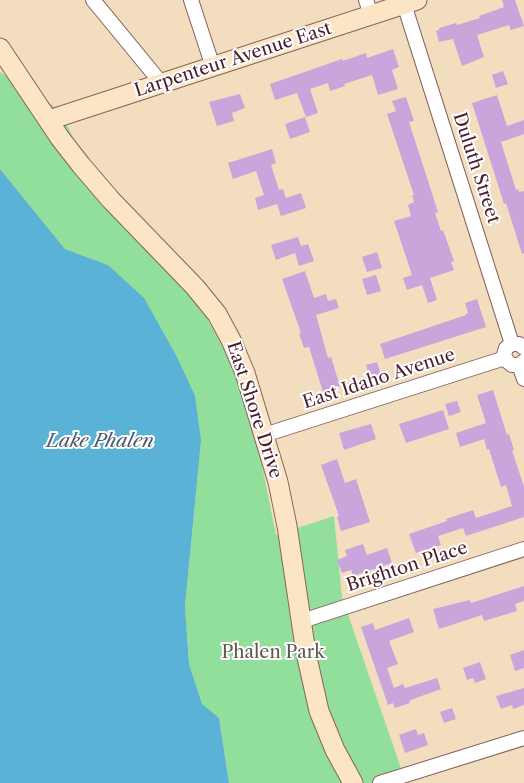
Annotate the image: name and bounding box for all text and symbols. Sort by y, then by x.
street label: Larpenteur Avenue East [132,18,334,102]
street label: Duluth Street [448,110,504,226]
street label: East Shore Drive [222,339,286,481]
street label: East Idaho Avenue [300,344,458,414]
water label: Lake Phalen [46,431,154,453]
street label: Brighton Place [344,537,470,597]
park label: Phalen Park [221,642,325,664]

